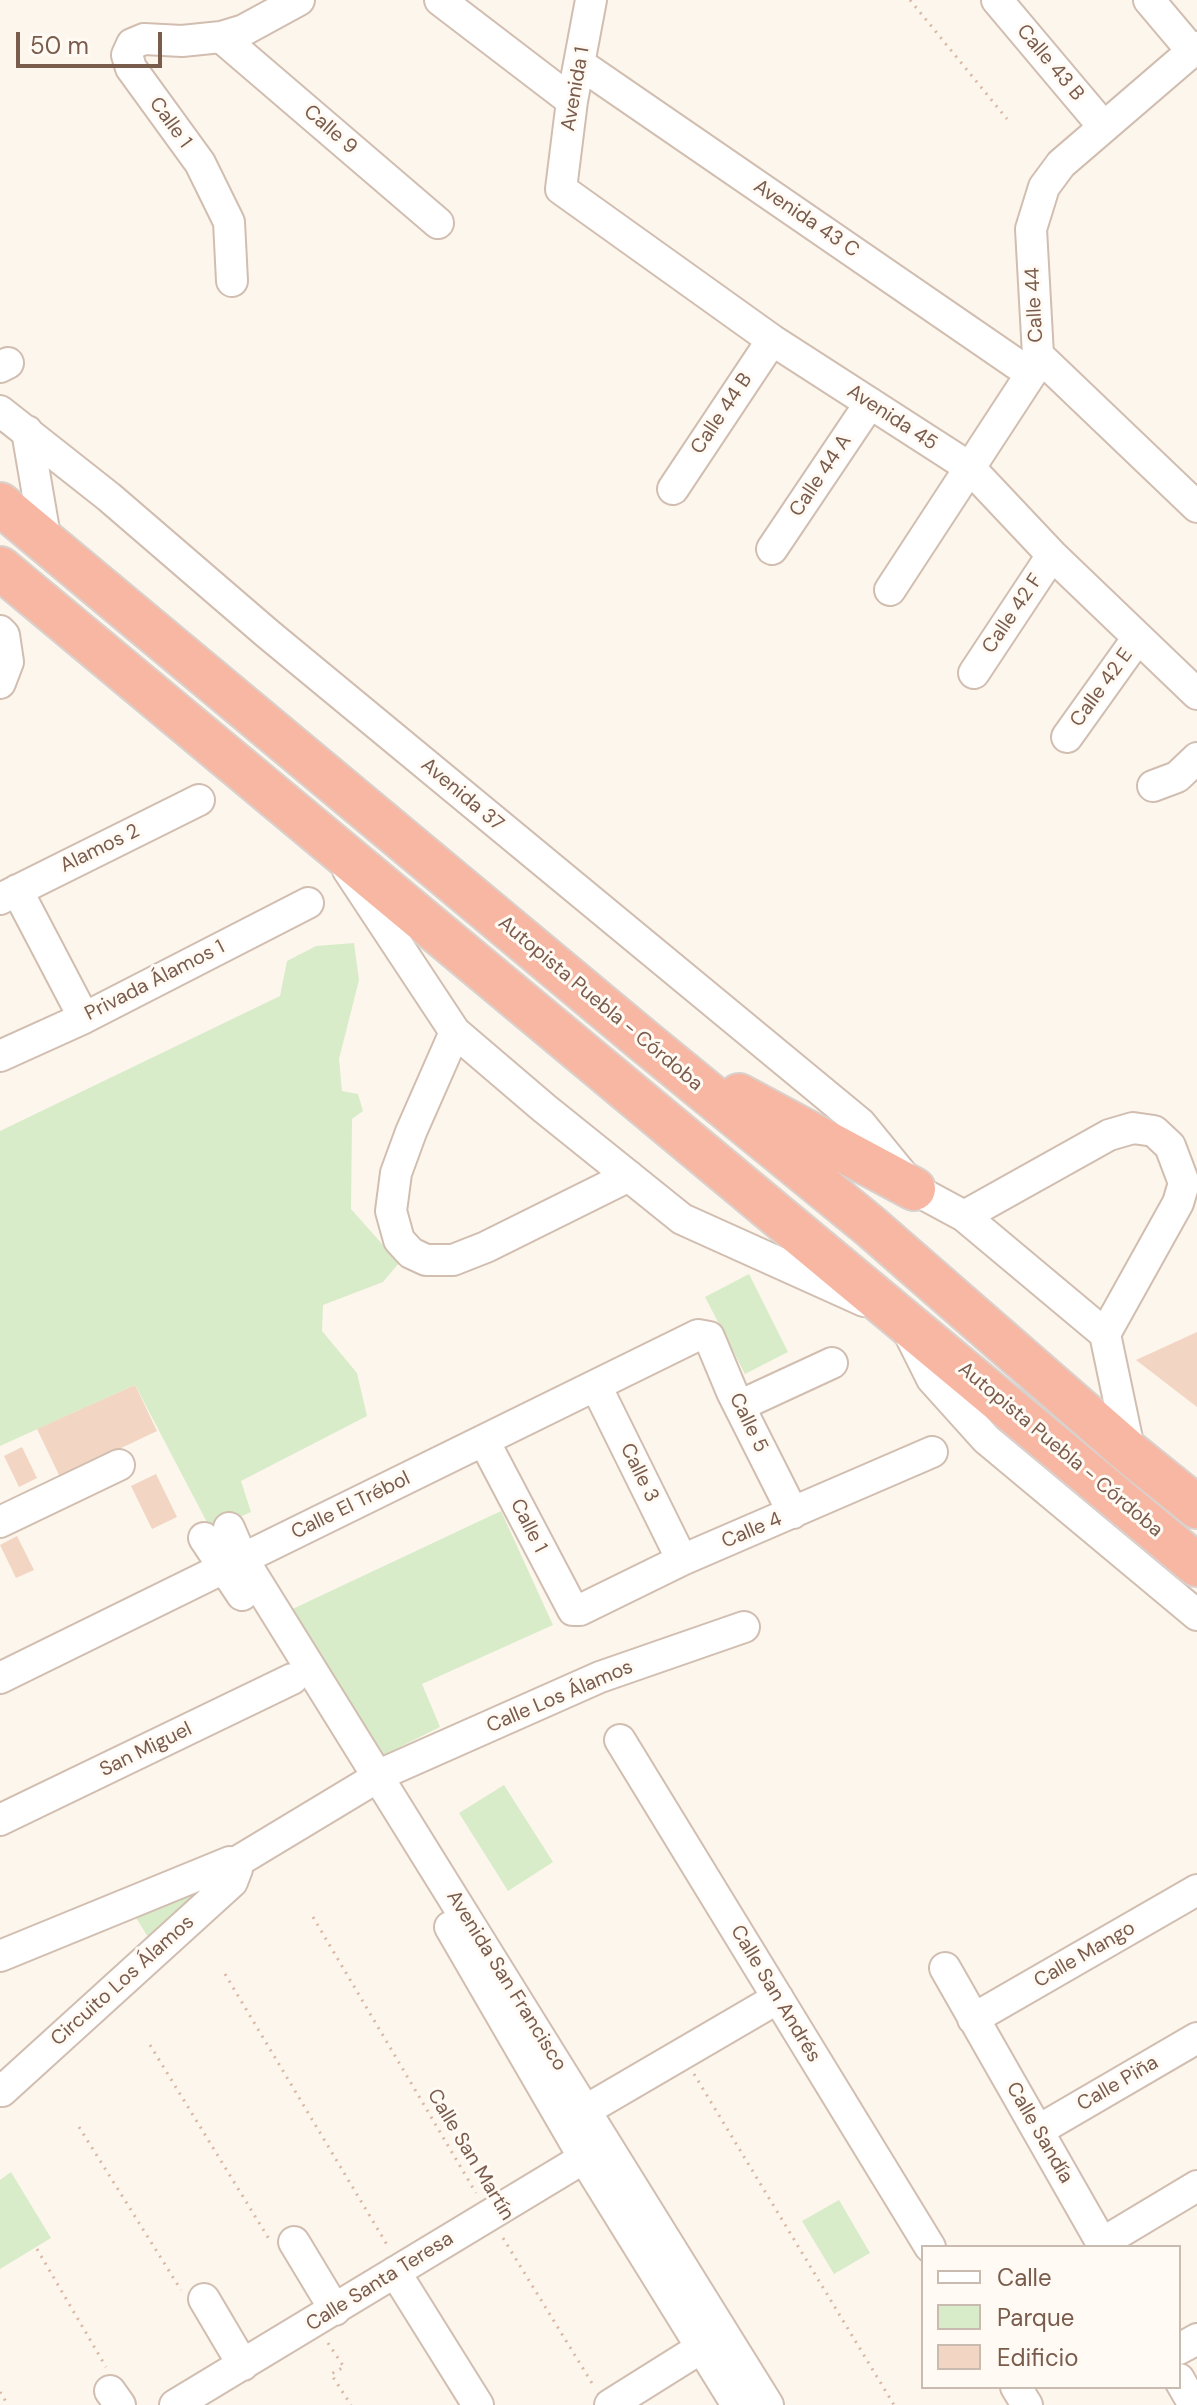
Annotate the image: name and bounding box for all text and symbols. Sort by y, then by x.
scale bar [20,16,166,66]
street label: Calle 43 B [1011,20,1089,106]
text: 50 m [30,30,89,61]
street label: Avenida 1 [557,45,595,133]
street label: Calle 1 [144,93,196,153]
street label: Calle 9 [298,100,362,160]
street label: Avenida 43 C [749,175,863,263]
street label: Calle 44 [1021,267,1049,343]
street label: Calle 44 B [686,369,758,459]
street label: Avenida 45 [842,380,942,456]
street label: Calle 44 A [785,430,857,522]
street label: Calle 42 F [978,570,1048,658]
street label: Calle 42 E [1066,644,1138,732]
street label: Avenida 37 [416,753,508,837]
street label: Alamos 2 [56,820,144,878]
street label: Autopista Puebla - Córdoba [493,911,707,1097]
street label: Privada Álamos 1 [81,935,229,1027]
street label: Autopista Puebla - Córdoba [953,1357,1167,1543]
street label: Calle 5 [723,1389,773,1457]
street label: Calle 3 [614,1440,664,1506]
street label: Calle El Trébol [288,1467,414,1545]
street label: Calle 1 [504,1495,552,1557]
street label: Calle 4 [718,1508,786,1554]
street label: Calle Los Álamos [483,1655,637,1739]
street label: San Miguel [96,1717,196,1783]
street label: Avenida San Francisco [441,1886,571,2076]
street label: Circuito Los Álamos [46,1910,200,2052]
street label: Calle Mango [1030,1916,1140,1994]
street label: Calle San Andrés [725,1921,825,2067]
street label: Calle Piña [1073,2051,1163,2117]
street label: Calle Sandía [1000,2078,1078,2188]
street label: Calle San Martín [421,2085,519,2225]
street label: Calle Santa Teresa [302,2227,458,2337]
legend [921,2245,1181,2389]
text: Calle [997,2262,1052,2293]
text: Parque [997,2302,1074,2333]
text: Edificio [997,2342,1079,2373]

